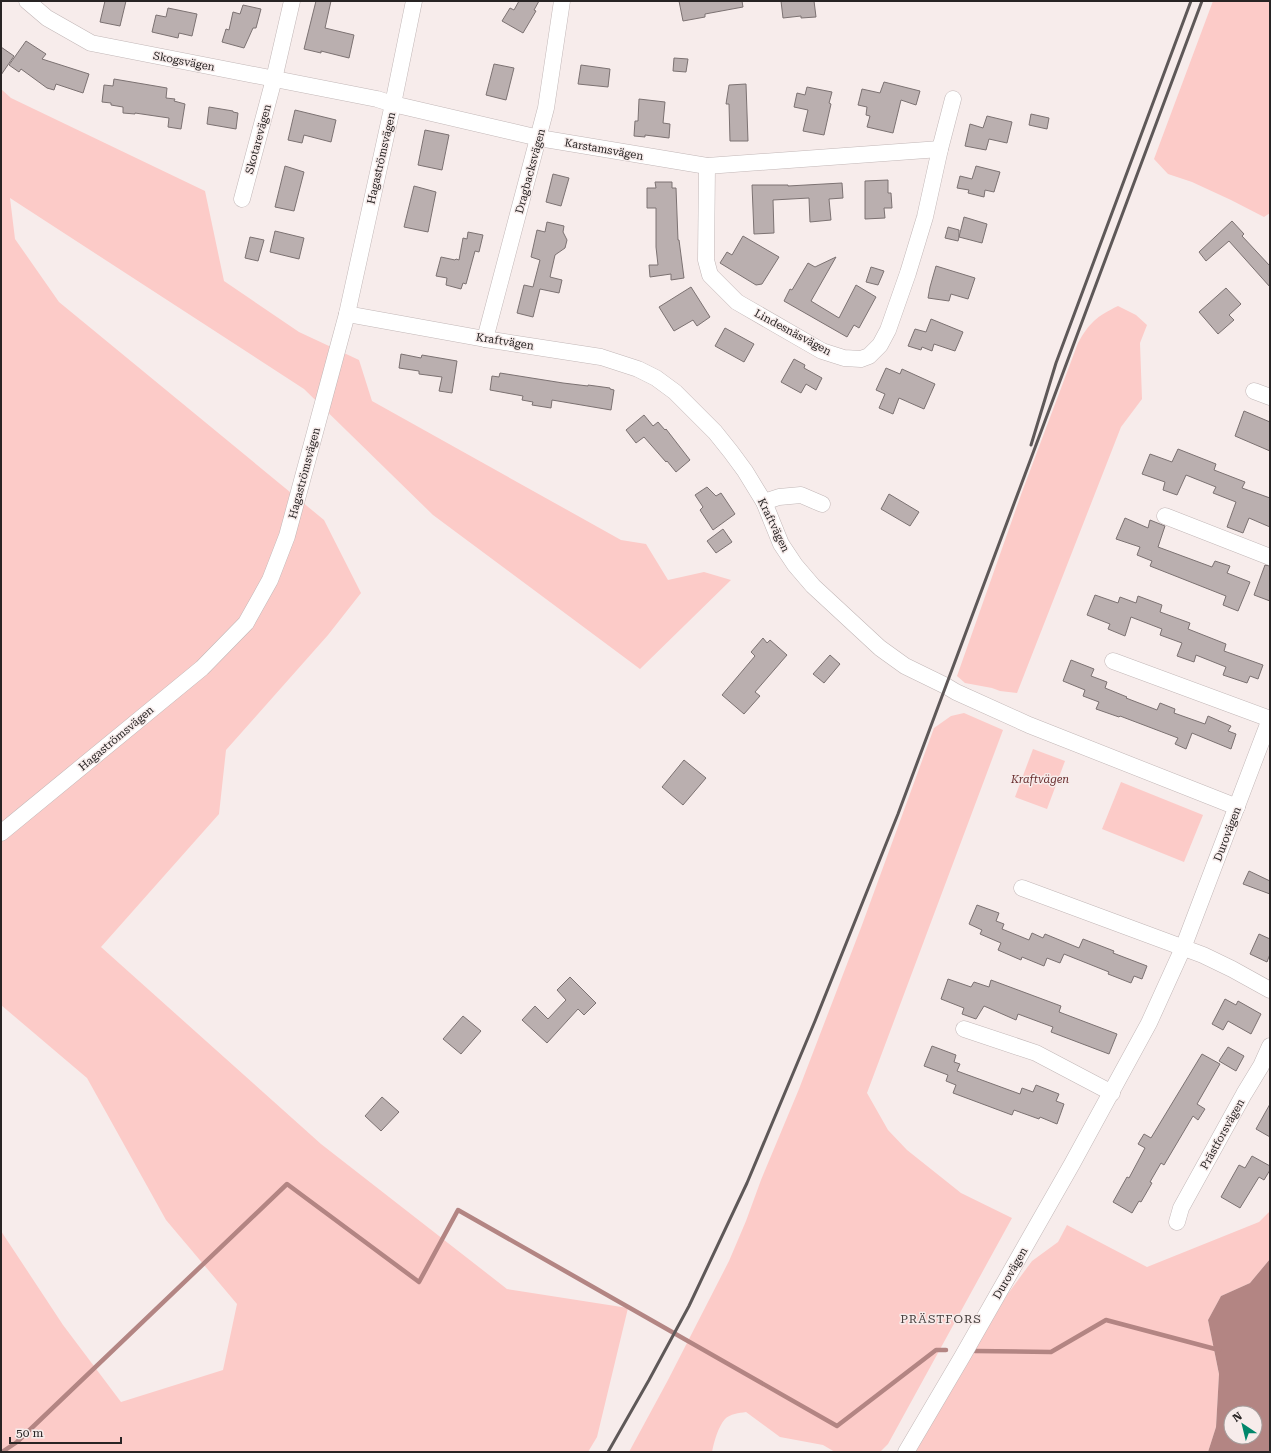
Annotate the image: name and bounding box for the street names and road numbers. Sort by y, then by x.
street label: Skogsvägen [152,49,216,74]
street label: Skotarevägen [243,103,274,176]
street label: Hagaströmsvägen [365,111,398,205]
street label: Dragbacksvägen [513,127,548,215]
street label: Karstamsvägen [563,136,644,163]
street label: Lindesnäsvägen [752,307,833,358]
street label: Kraftvägen [475,331,535,352]
street label: Hagaströmsvägen [286,426,323,520]
street label: Kraftvägen [755,496,792,554]
street label: Hagaströmsvägen [76,703,156,774]
street label: Durovägen [1211,805,1244,863]
street label: Prästforsvägen [1198,1097,1247,1172]
street label: Durovägen [990,1245,1030,1301]

